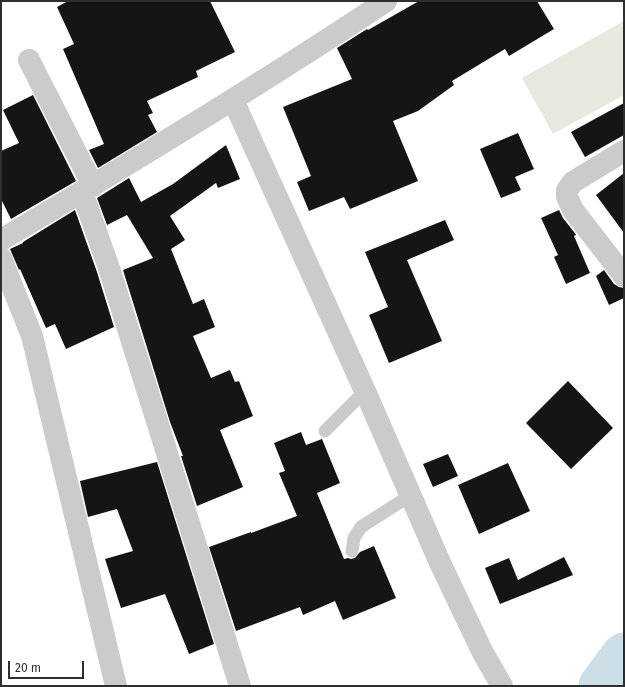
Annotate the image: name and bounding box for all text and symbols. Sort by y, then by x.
scale bar [10,653,86,679]
text: 20 m [15,661,41,675]

